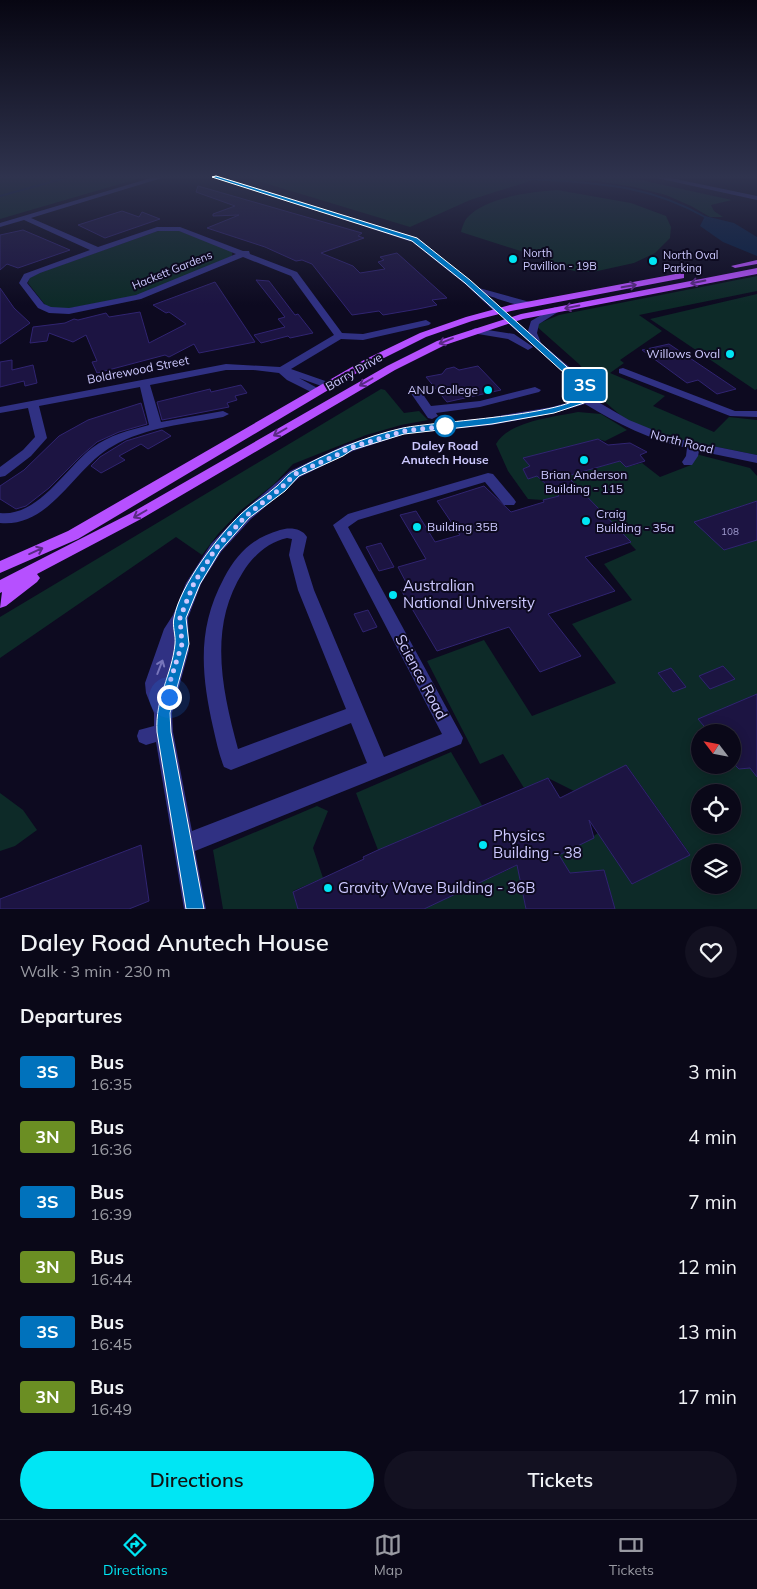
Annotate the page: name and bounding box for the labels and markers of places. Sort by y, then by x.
place label: North Pavillion - 19B [523,246,597,273]
place label: North Oval Parking [663,248,718,275]
marker: North Pavillion - 19B [507,253,519,265]
marker: North Oval Parking [647,255,659,267]
place label: Willows Oval [646,346,720,361]
marker: Willows Oval [724,348,736,360]
place label: ANU College [408,382,478,397]
marker: ANU College [482,384,494,396]
marker: Daley Road Anutech House [434,415,456,437]
place label: Daley Road Anutech House [401,438,489,467]
marker: Brian Anderson Building - 115 [578,454,590,466]
place label: Brian Anderson Building - 115 [541,467,627,496]
place label: Craig Building - 35a [596,506,674,535]
marker: Craig Building - 35a [580,515,592,527]
place label: Building 35B [427,519,498,534]
marker: Building 35B [411,521,423,533]
place label: Australian National University [403,576,535,612]
marker: Australian National University [387,589,399,601]
place label: Physics Building - 38 [493,826,582,862]
marker: Physics Building - 38 [477,839,489,851]
place label: Gravity Wave Building - 36B [338,878,536,897]
marker: Gravity Wave Building - 36B [322,882,334,894]

